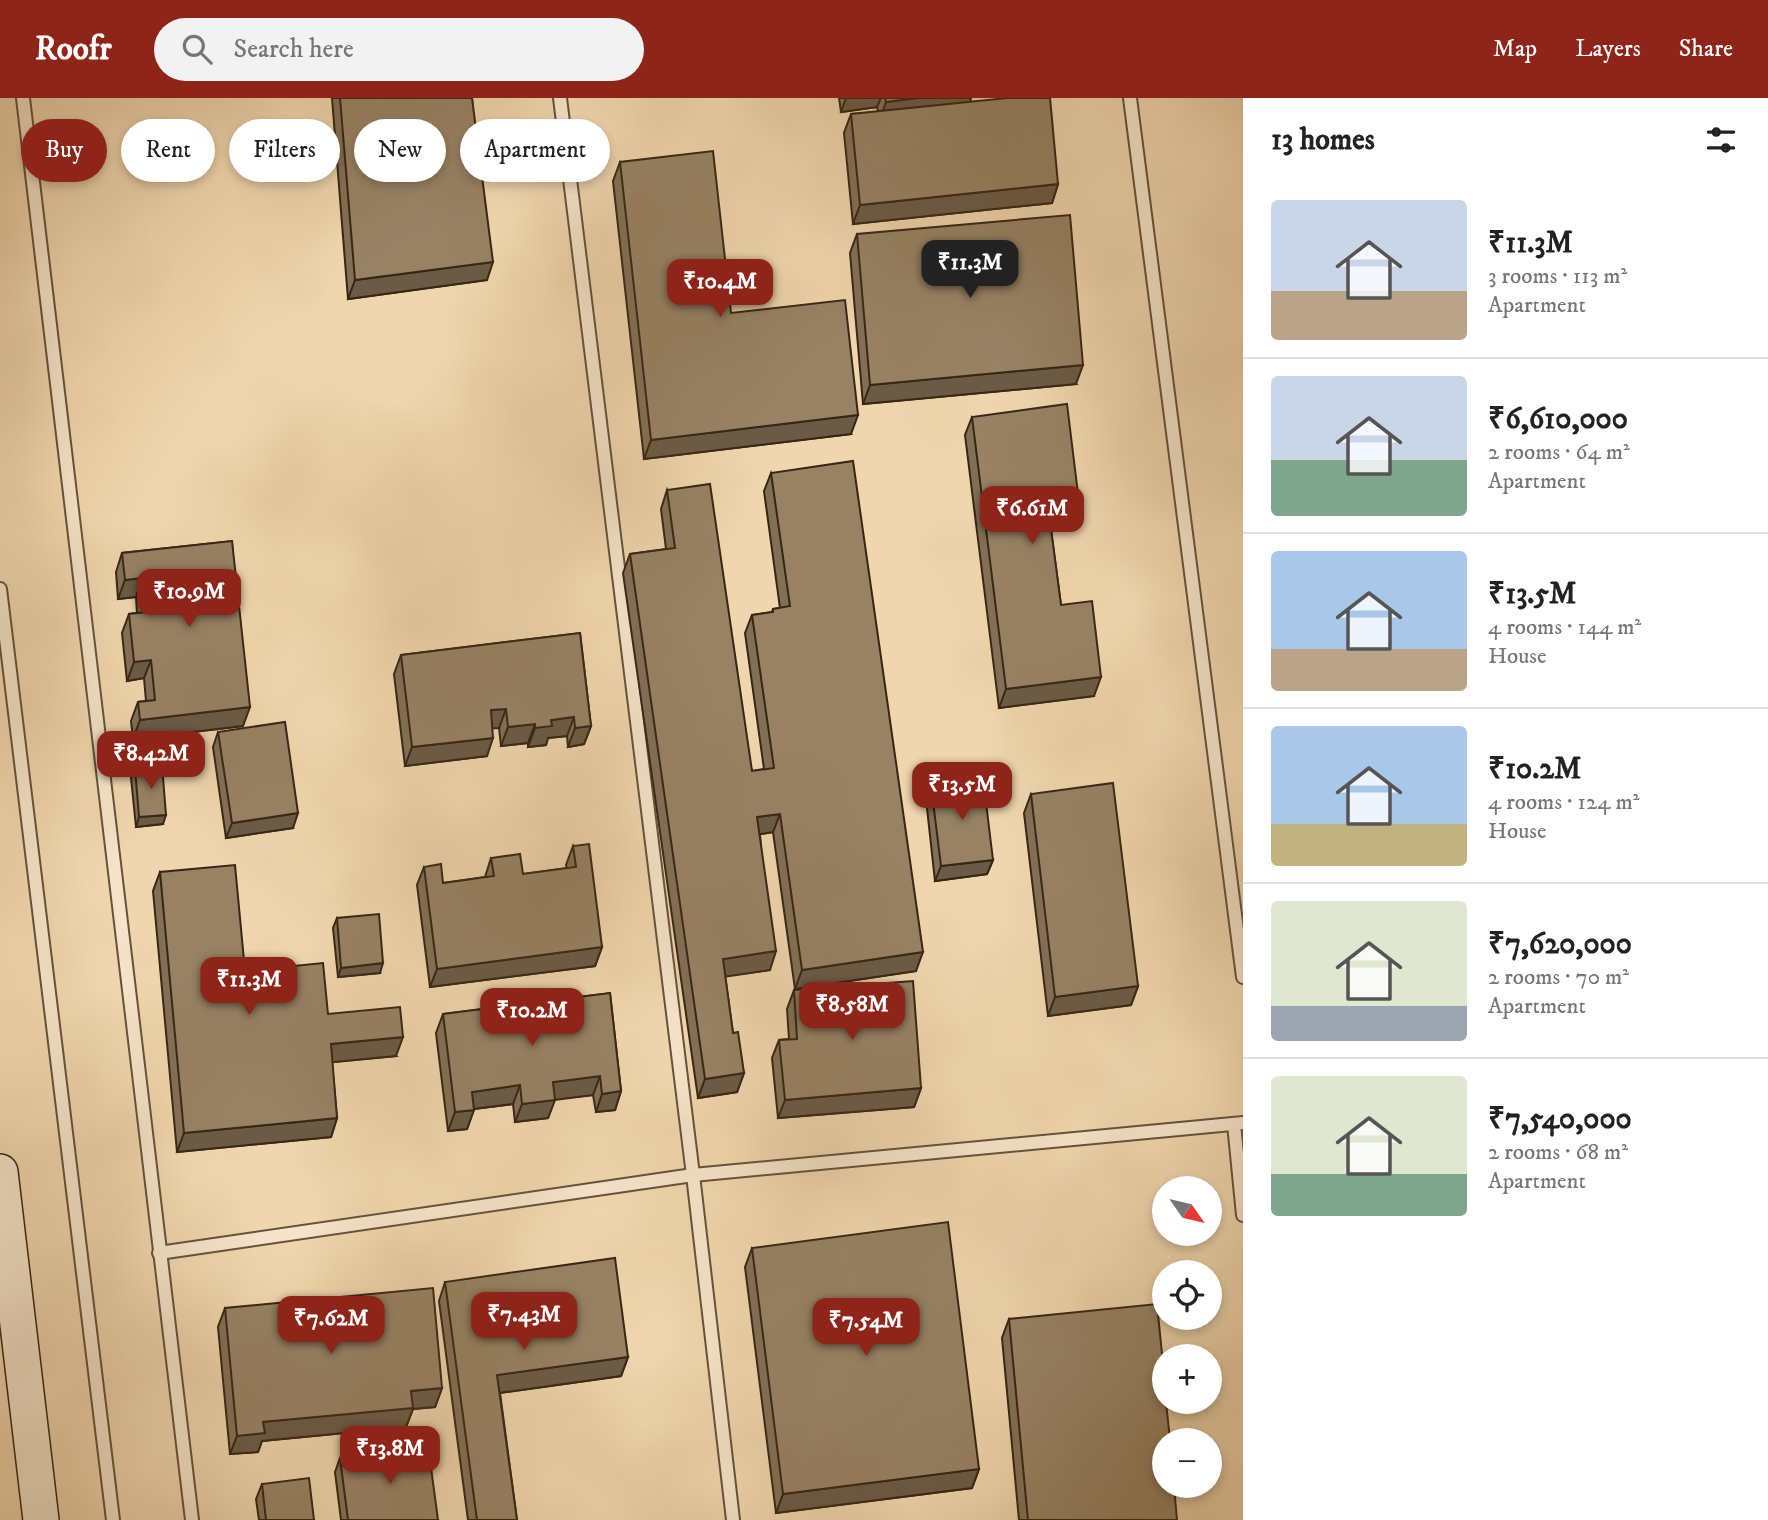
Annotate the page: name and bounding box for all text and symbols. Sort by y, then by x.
search box [154,18,644,81]
text: Roofr [35,29,112,70]
icon: search [178,30,216,68]
text: Search here [234,33,354,66]
text: Map [1493,34,1537,64]
text: Layers [1575,34,1641,64]
text: Share [1679,34,1733,64]
chip: Buy [21,119,107,182]
chip: Rent [121,119,215,182]
chip: Filters [229,119,340,182]
chip: New [354,119,446,182]
chip: Apartment [460,119,610,182]
icon: filters [1702,121,1740,159]
text: 13 homes [1271,122,1375,159]
text: ₹11.3M [1488,225,1573,262]
icon: home [1327,228,1411,312]
pin: ₹11.3M [913,240,1027,300]
text: ₹11.3M [937,248,1003,277]
pin: ₹10.4M [663,260,777,319]
text: 3 rooms · 113 m² [1488,262,1627,291]
text: ₹10.4M [683,267,757,296]
text: Apartment [1488,291,1586,320]
text: ₹6,610,000 [1488,401,1628,438]
icon: home [1327,404,1411,488]
text: 2 rooms · 64 m² [1488,438,1630,467]
text: Apartment [1488,467,1586,496]
pin: ₹6.61M [975,486,1089,546]
text: ₹6.61M [996,494,1068,523]
pin: ₹10.9M [132,570,246,629]
text: ₹13.5M [1488,576,1576,613]
text: ₹10.9M [153,577,225,606]
icon: home [1327,579,1411,663]
text: 4 rooms · 144 m² [1488,613,1641,642]
text: House [1488,642,1546,671]
pin: ₹8.42M [94,732,208,791]
text: ₹8.42M [113,739,189,768]
text: ₹10.2M [1488,751,1581,788]
icon: home [1327,754,1411,838]
pin: ₹13.5M [905,762,1019,822]
text: ₹13.5M [928,770,996,799]
text: 4 rooms · 124 m² [1488,788,1639,817]
text: House [1488,817,1546,846]
text: ₹7,620,000 [1488,926,1632,963]
icon: home [1327,929,1411,1013]
pin: ₹11.3M [192,958,306,1017]
text: 2 rooms · 70 m² [1488,963,1629,992]
text: ₹11.3M [216,965,282,994]
pin: ₹8.58M [795,982,909,1042]
pin: ₹10.2M [475,988,589,1048]
text: ₹8.58M [815,990,889,1019]
text: Apartment [1488,992,1586,1021]
text: ₹10.2M [496,996,568,1025]
text: ₹7,540,000 [1488,1101,1632,1138]
icon: home [1327,1104,1411,1188]
text: 2 rooms · 68 m² [1488,1138,1628,1167]
text: Apartment [1488,1167,1586,1196]
north arrow [1152,1176,1222,1246]
map controls [1152,1176,1222,1498]
button: locate [1152,1260,1222,1330]
pin: ₹7.43M [467,1292,581,1352]
pin: ₹7.62M [274,1296,388,1356]
pin: ₹7.54M [809,1298,923,1358]
text: ₹7.43M [487,1300,561,1329]
text: ₹7.62M [294,1304,368,1333]
text: ₹7.54M [829,1306,903,1335]
button: + [1152,1344,1222,1414]
pin: ₹13.8M [333,1426,447,1486]
button: − [1152,1428,1222,1498]
text: ₹13.8M [356,1434,424,1463]

